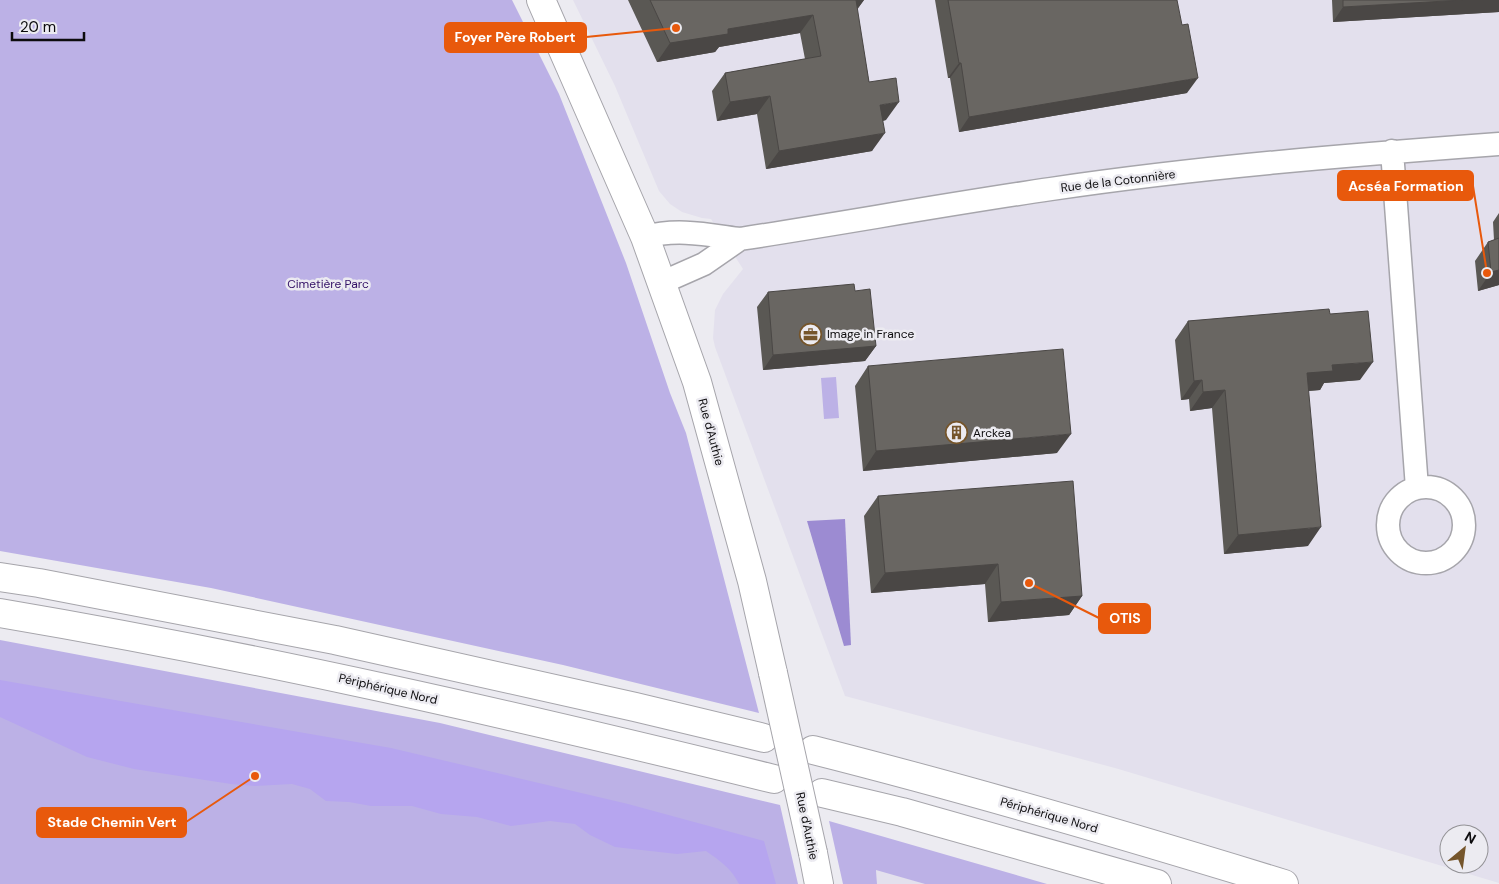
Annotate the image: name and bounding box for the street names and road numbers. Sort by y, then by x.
street label: Rue de la Cotonnière [1060,166,1177,196]
street label: Rue d'Authie [694,397,728,467]
street label: Périphérique Nord [337,670,439,708]
street label: Rue d'Authie [792,791,822,861]
street label: Périphérique Nord [998,793,1100,837]

